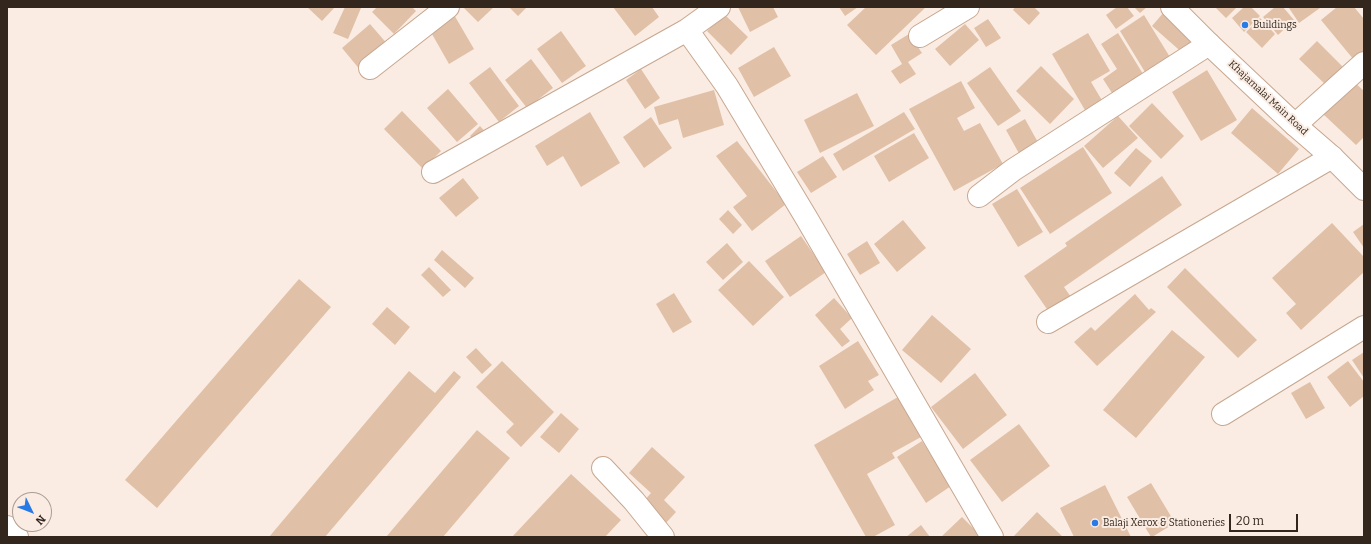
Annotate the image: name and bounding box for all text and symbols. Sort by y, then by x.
place label: Buildings [1253,19,1297,31]
marker: Buildings [1240,20,1250,30]
street label: Khajamalai Main Road [1226,58,1310,138]
north arrow [12,492,52,532]
scale bar [1231,506,1300,532]
text: N [33,512,48,527]
text: 20 m [1236,514,1264,528]
place label: Balaji Xerox & Stationeries [1103,517,1225,529]
marker: Balaji Xerox & Stationeries [1090,518,1100,528]

